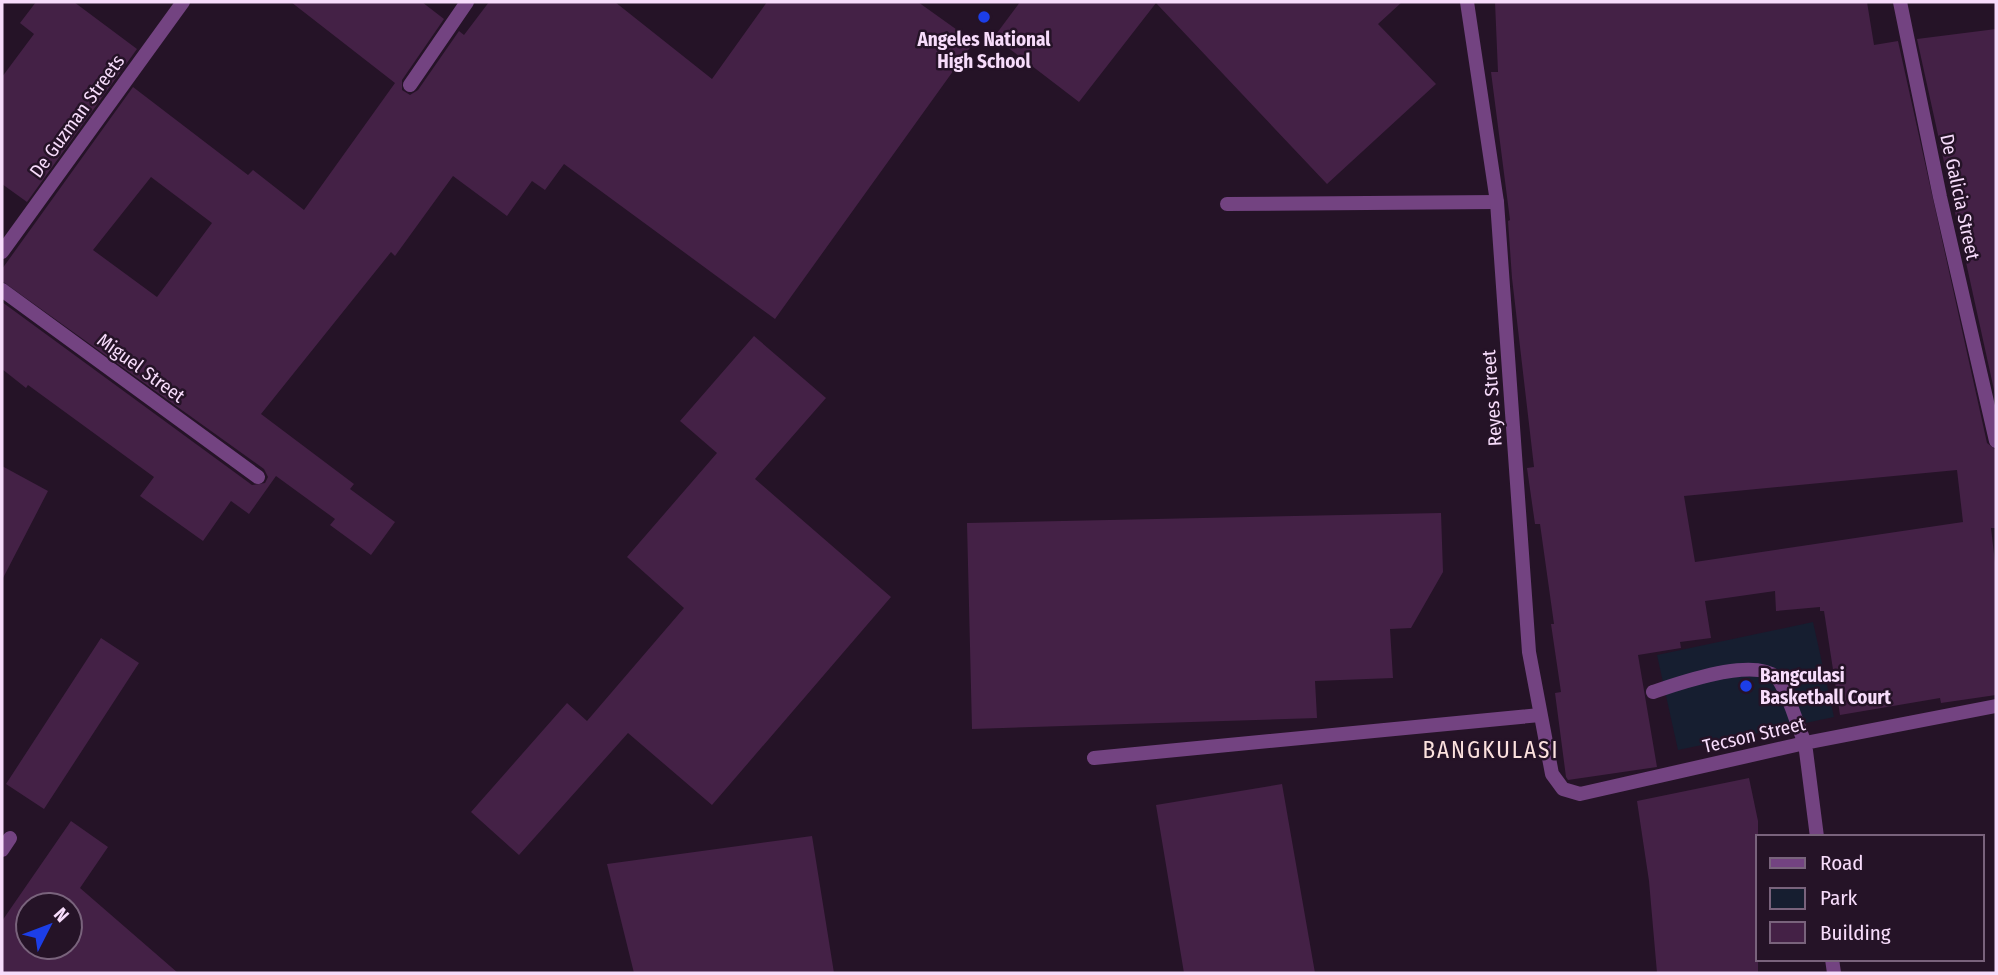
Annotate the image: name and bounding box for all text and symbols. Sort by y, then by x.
marker: Angeles National High School [976,9,992,25]
place label: Angeles National High School [917,28,1051,73]
street label: De Guzman Streets [25,50,129,182]
street label: De Galicia Street [1935,132,1985,263]
street label: Miguel Street [93,329,190,408]
street label: Reyes Street [1477,348,1507,447]
place label: Bangculasi Basketball Court [1760,664,1891,709]
marker: Bangculasi Basketball Court [1738,678,1754,694]
street label: Tecson Street [1700,712,1808,758]
district label: BANGKULASI [1423,736,1559,764]
legend [1756,835,1984,961]
text: Road [1820,850,1864,876]
text: Park [1820,885,1858,911]
north arrow [14,891,84,961]
text: N [49,903,74,927]
text: Building [1820,920,1891,946]

